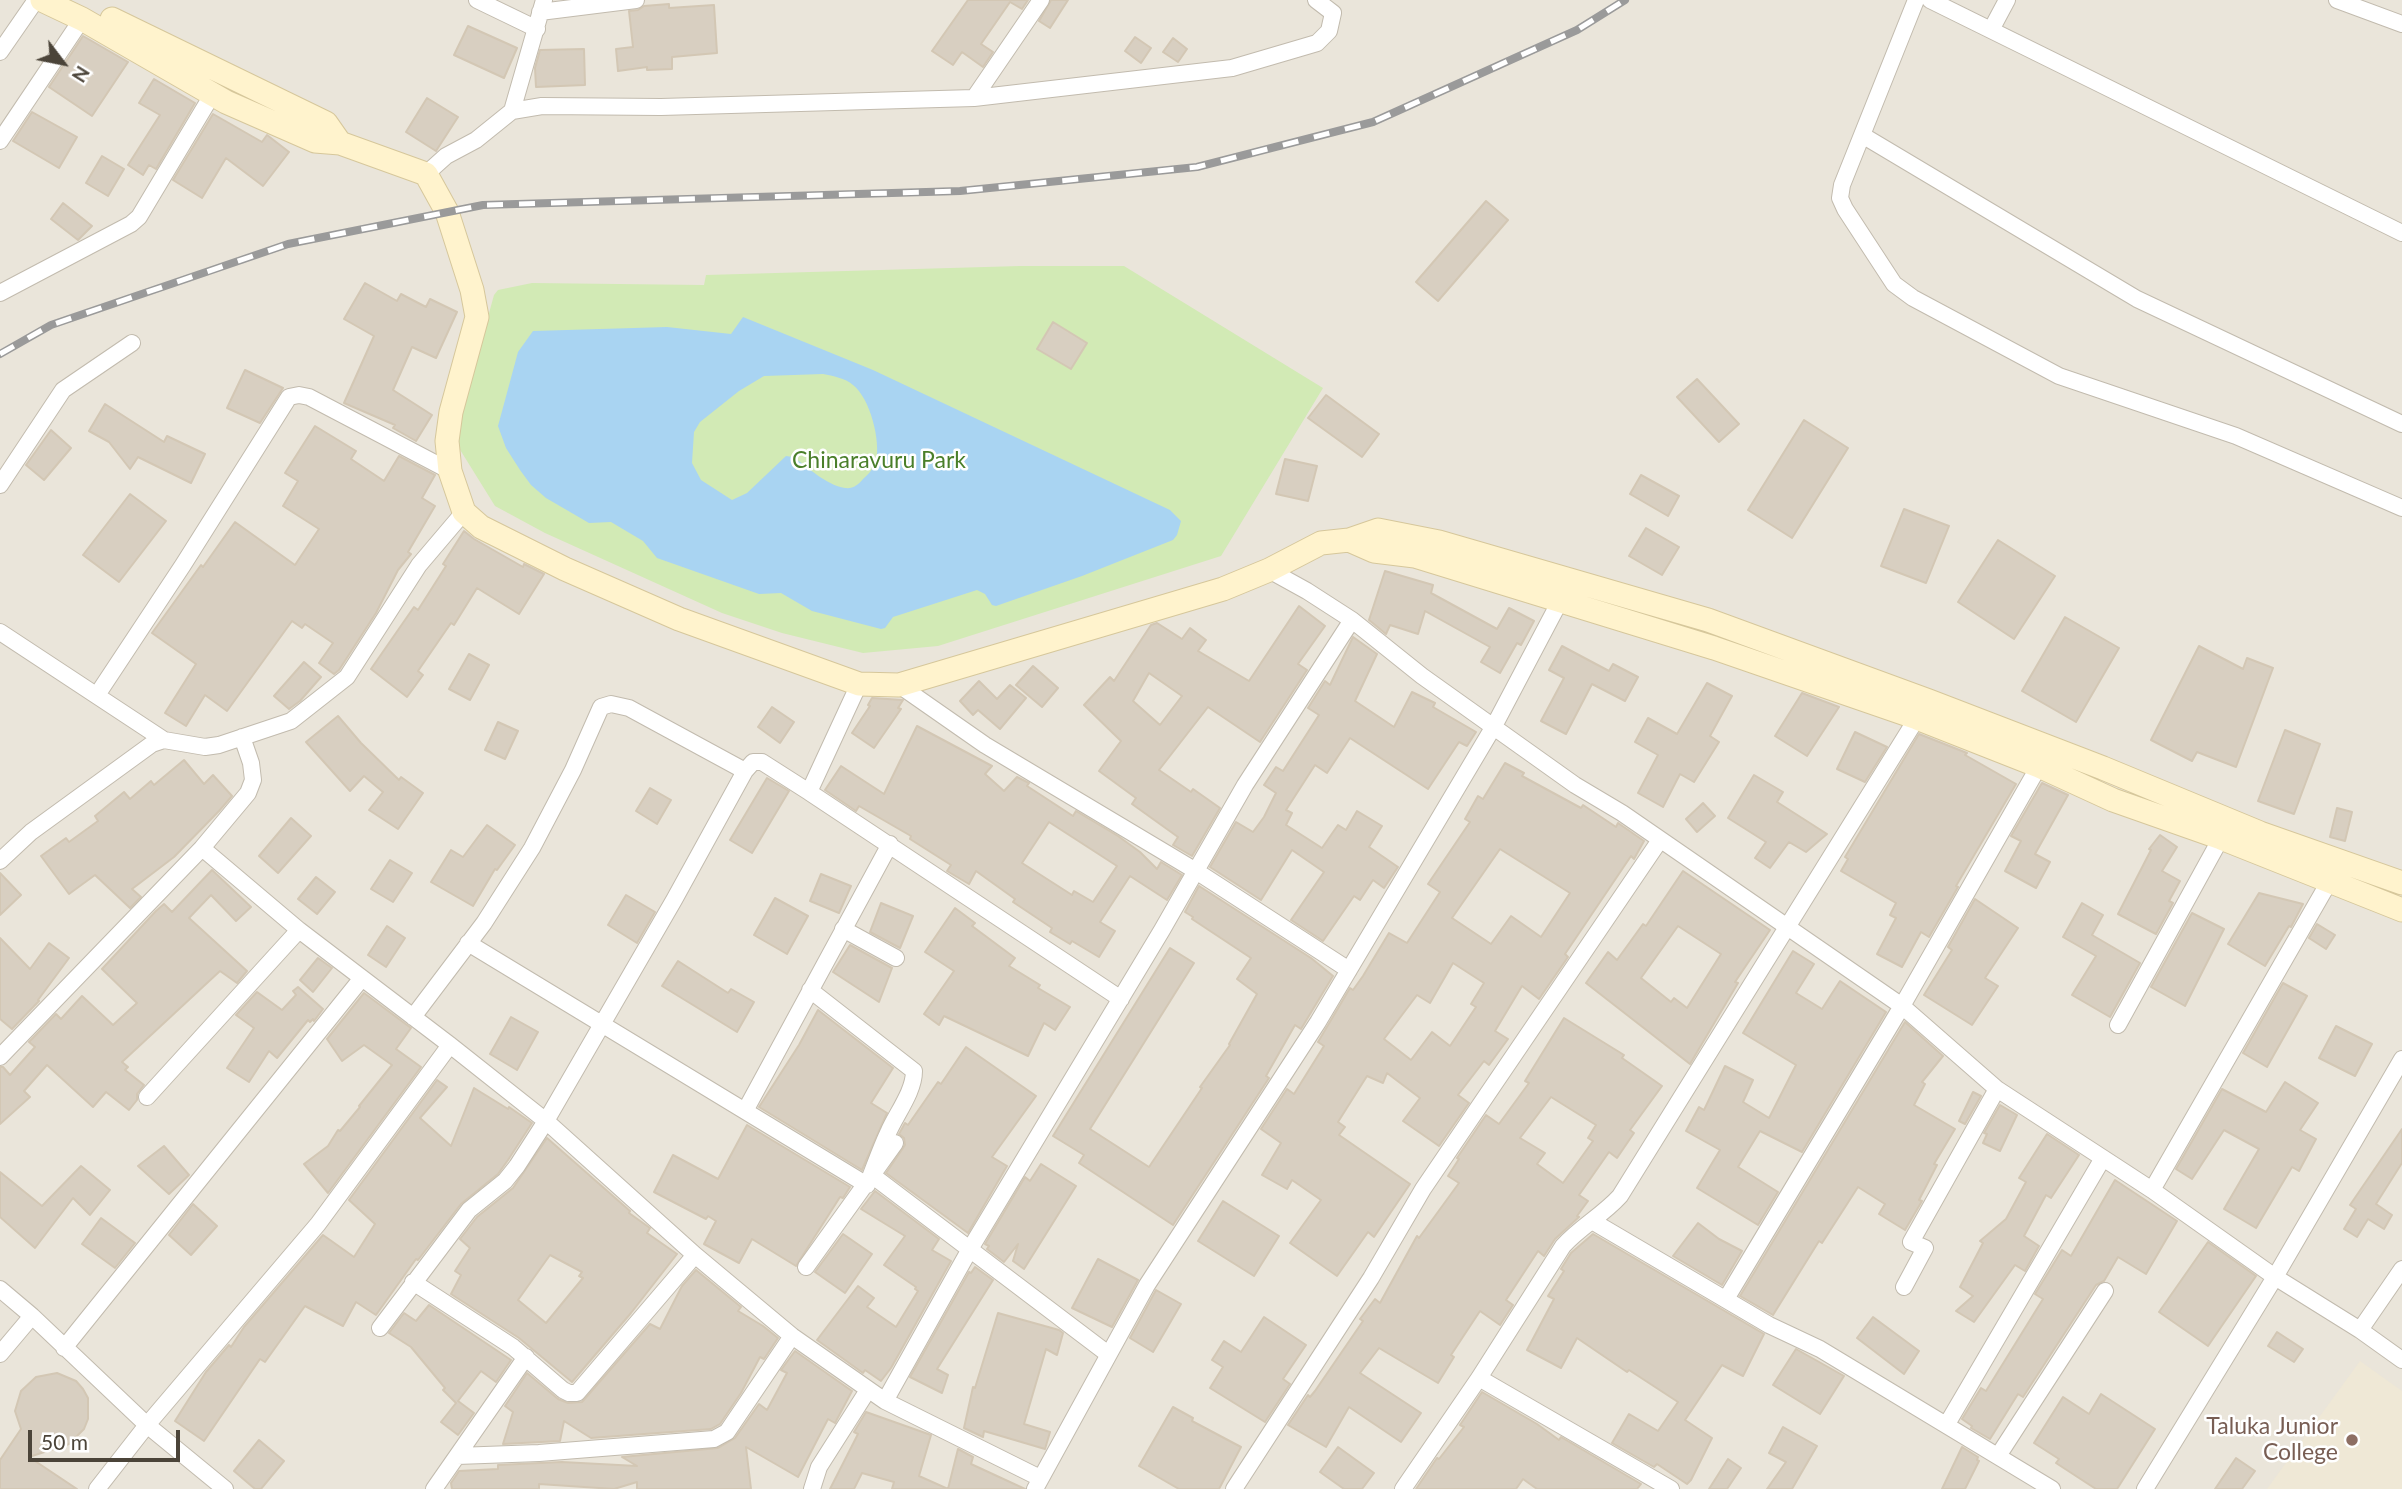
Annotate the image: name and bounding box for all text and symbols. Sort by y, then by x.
north arrow [28,28,98,98]
text: N [68,62,95,87]
park label: Chinaravuru Park [792,447,966,475]
place label: Taluka Junior College [2206,1413,2338,1467]
scale bar [32,1416,184,1460]
text: 50 m [41,1429,88,1454]
marker: Taluka Junior College [2344,1432,2360,1448]

